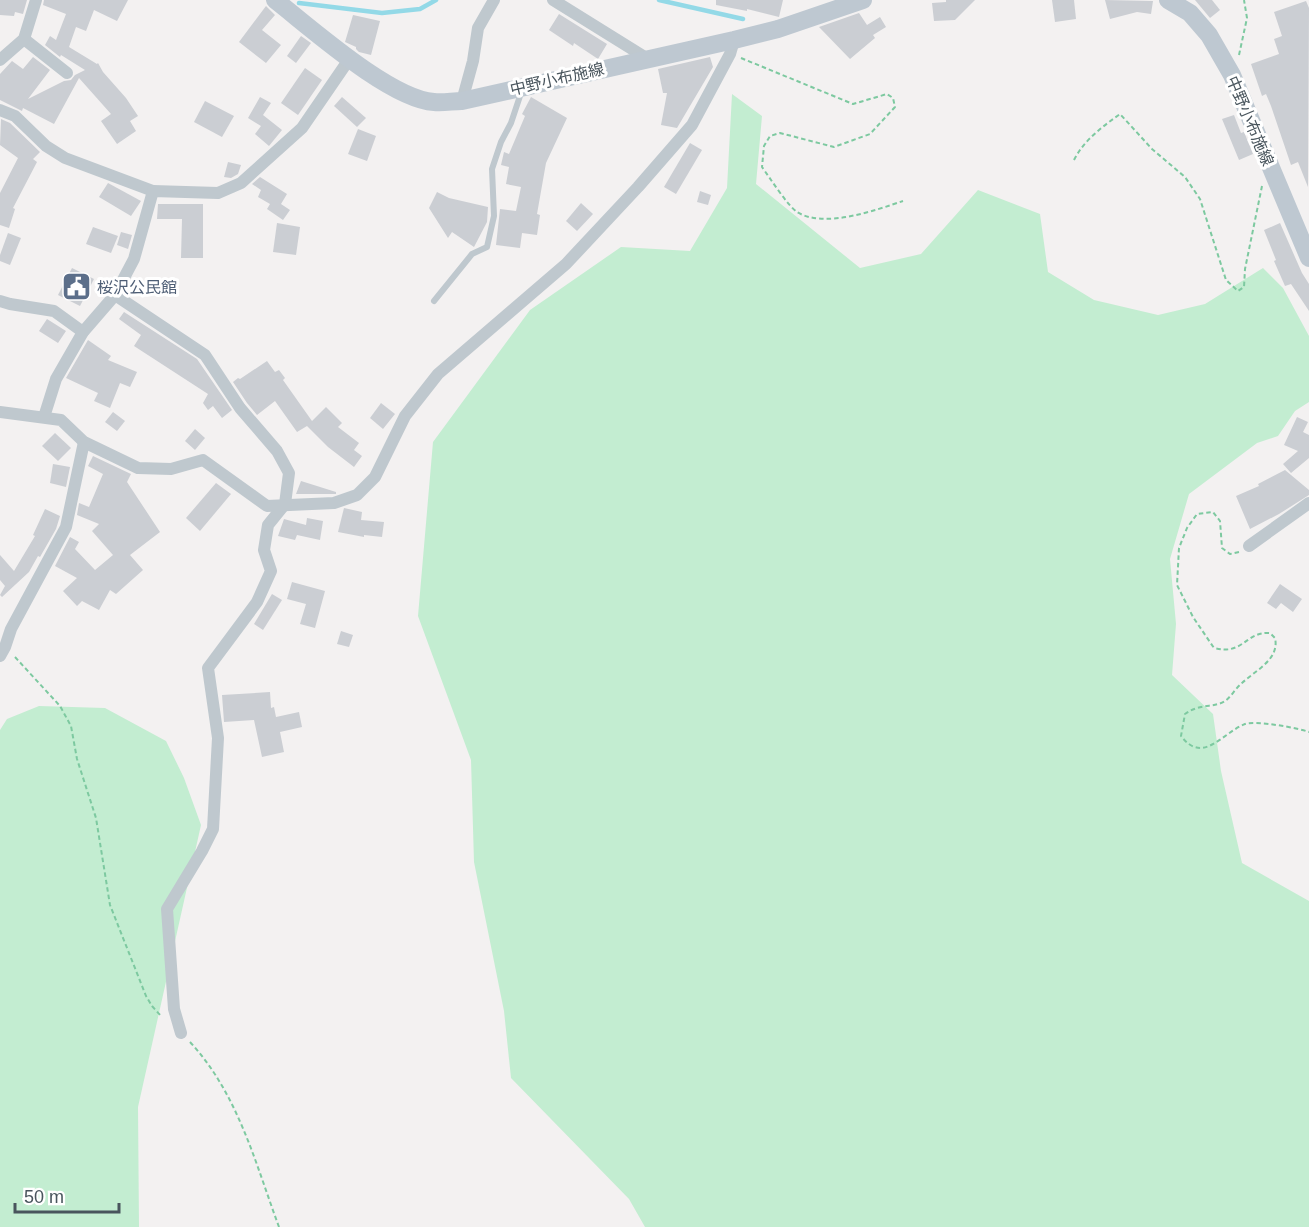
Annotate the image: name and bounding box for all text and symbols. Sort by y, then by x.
street label: 中野小布施線 [508,60,606,98]
street label: 中野小布施線 [1223,73,1277,169]
public building icon: 桜沢公民館 [60,271,92,303]
place label: 桜沢公民館 [97,279,177,296]
scale bar [15,1176,118,1214]
text: 50 m [24,1187,64,1207]

